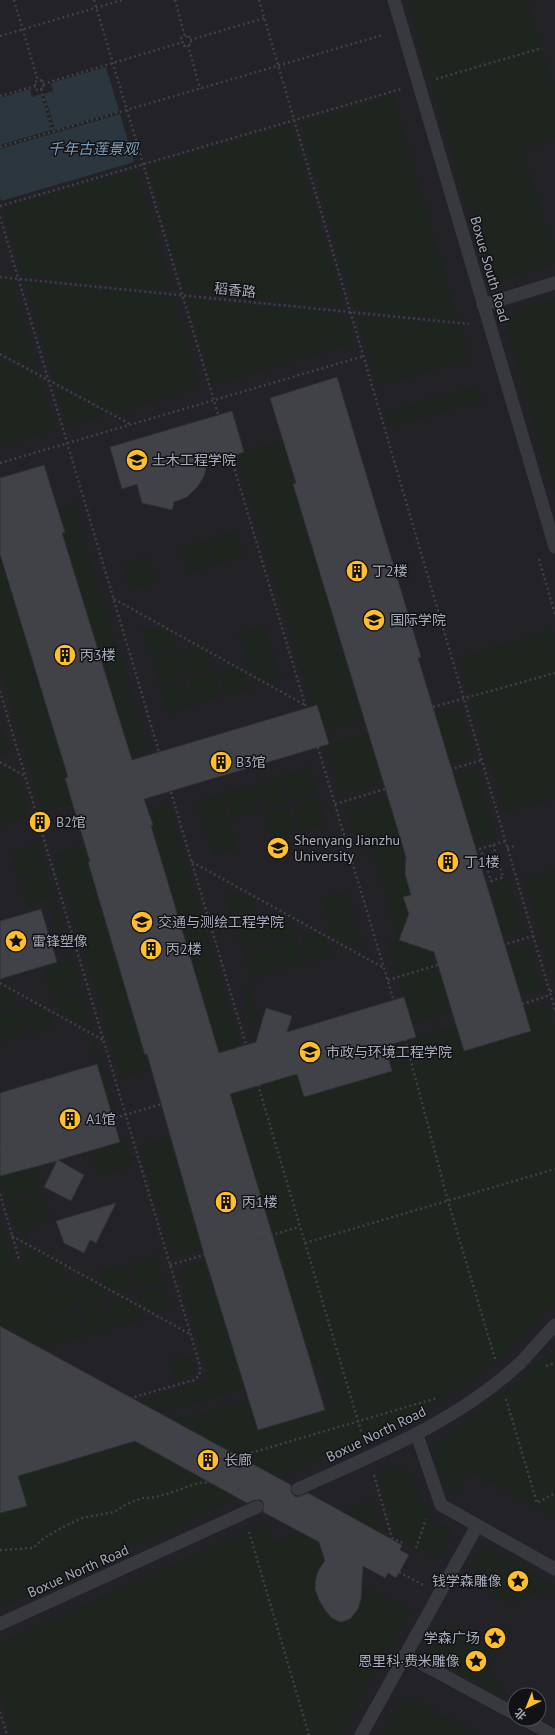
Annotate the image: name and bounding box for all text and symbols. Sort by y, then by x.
water label: 千年古莲景观 [48,139,140,158]
street label: Boxue South Road [466,214,514,324]
street label: 稻香路 [213,279,257,301]
school or university icon: 土木工程学院 [124,447,150,473]
place label: 土木工程学院 [152,451,236,469]
building icon: 丁2楼 [344,558,370,584]
place label: 丁2楼 [372,562,408,580]
school or university icon: 国际学院 [361,607,387,633]
place label: 国际学院 [390,611,446,629]
building icon: 丙3楼 [52,642,78,668]
place label: 丙3楼 [80,646,116,664]
building icon: B3馆 [208,749,234,775]
place label: B3馆 [236,753,266,771]
building icon: B2馆 [27,809,53,835]
place label: B2馆 [56,813,86,831]
place label: Shenyang Jianzhu University [294,831,400,865]
school or university icon: Shenyang Jianzhu University [265,835,291,861]
building icon: 丁1楼 [435,849,461,875]
place label: 丁1楼 [464,853,500,871]
school or university icon: 交通与测绘工程学院 [129,909,155,935]
place label: 交通与测绘工程学院 [158,913,284,931]
place icon: 雷锋塑像 [3,928,29,954]
place label: 雷锋塑像 [32,932,88,950]
building icon: 丙2楼 [138,936,164,962]
place label: 丙2楼 [166,940,202,958]
school or university icon: 市政与环境工程学院 [297,1039,323,1065]
place label: 市政与环境工程学院 [326,1043,452,1061]
building icon: A1馆 [57,1106,83,1132]
place label: A1馆 [86,1110,116,1128]
building icon: 丙1楼 [213,1189,239,1215]
place label: 丙1楼 [242,1193,278,1211]
street label: Boxue North Road [323,1402,429,1466]
building icon: 长廊 [195,1447,221,1473]
place label: 长廊 [224,1451,252,1469]
street label: Boxue North Road [25,1541,131,1601]
place icon: 钱学森雕像 [505,1568,531,1594]
place label: 钱学森雕像 [432,1572,502,1590]
place icon: 学森广场 [482,1625,508,1651]
place label: 学森广场 [424,1629,480,1647]
place icon: 恩里科·费米雕像 [463,1648,489,1674]
place label: 恩里科·费米雕像 [358,1652,460,1670]
north arrow [507,1687,547,1727]
text: 北 [511,1705,529,1723]

